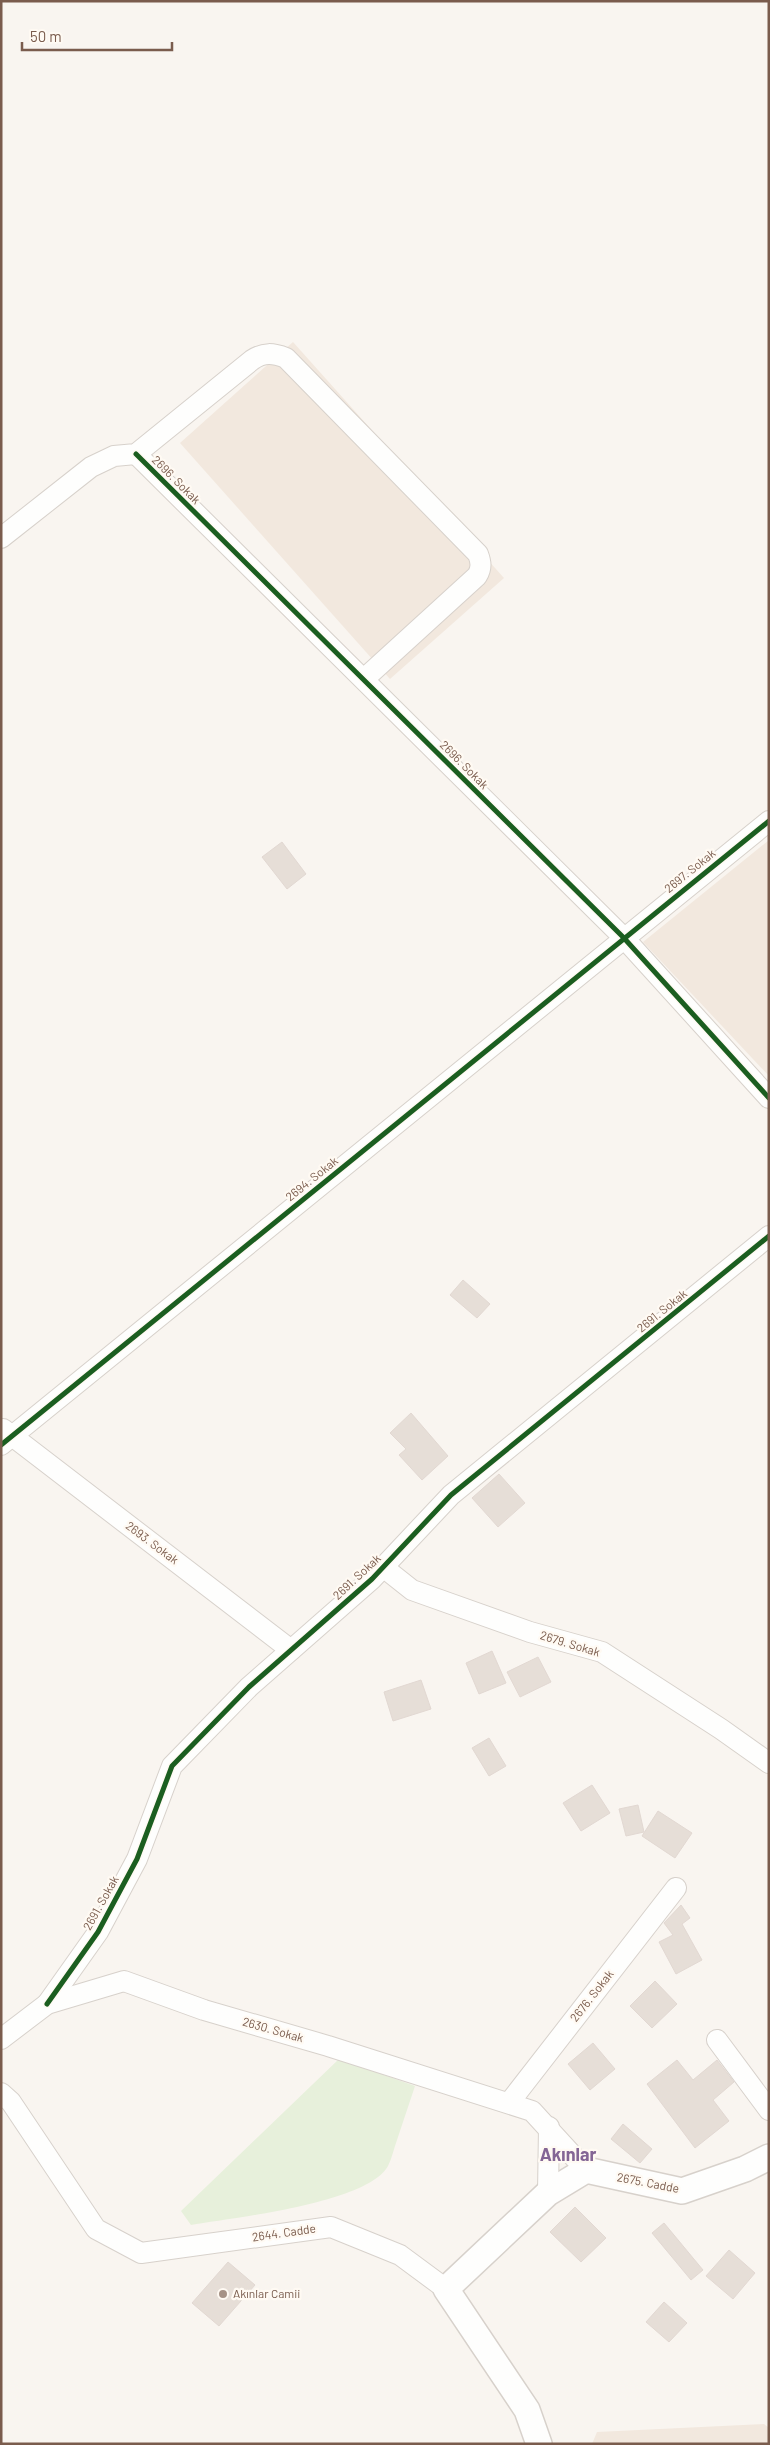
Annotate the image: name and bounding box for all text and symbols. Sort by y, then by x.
scale bar [22,20,172,52]
text: 50 m [30,27,62,45]
street label: 2696. Sokak [150,452,204,506]
street label: 2696. Sokak [438,737,492,791]
street label: 2697. Sokak [661,845,718,895]
street label: 2694. Sokak [283,1153,340,1203]
street label: 2691. Sokak [634,1286,689,1335]
street label: 2693. Sokak [123,1518,182,1567]
street label: 2691. Sokak [330,1551,383,1602]
street label: 2679. Sokak [539,1627,602,1659]
street label: 2691. Sokak [79,1873,121,1932]
street label: 2676. Sokak [567,1967,616,2024]
street label: 2630. Sokak [241,2014,305,2044]
district label: Akınlar [540,2143,596,2165]
street label: 2675. Cadde [616,2169,680,2195]
street label: 2644. Cadde [251,2221,317,2243]
place label: Akınlar Camii [233,2286,300,2300]
marker: Akınlar Camii [217,2288,229,2300]

